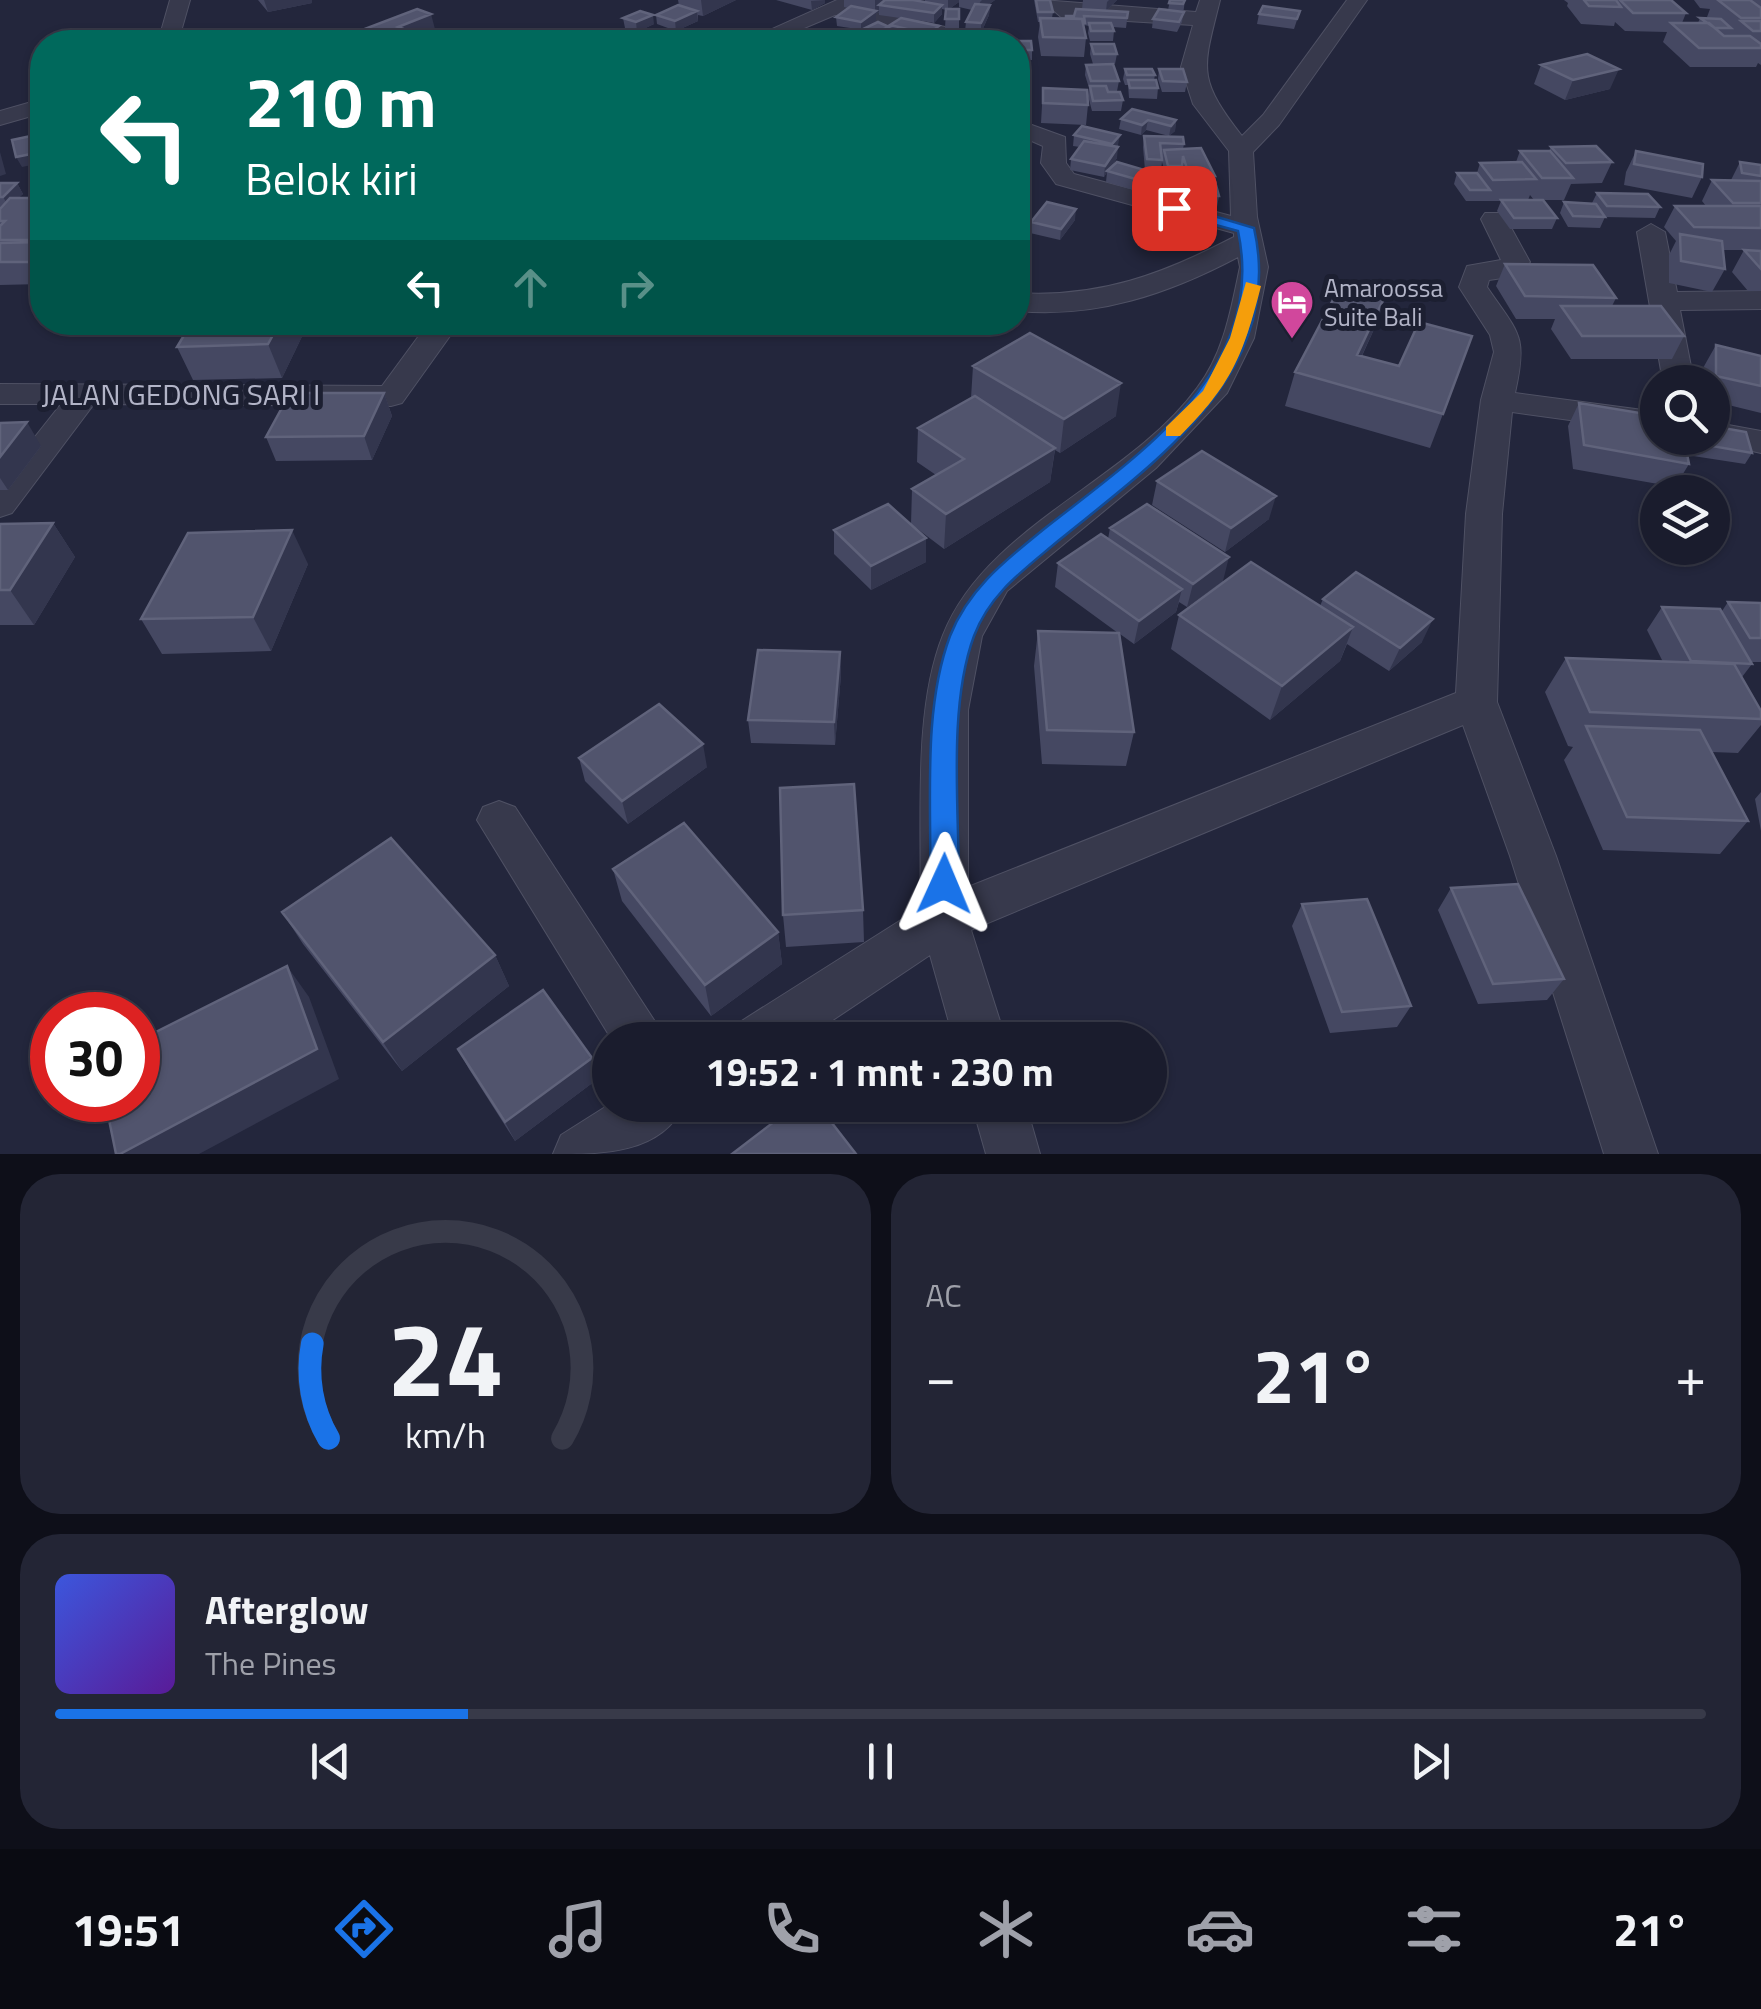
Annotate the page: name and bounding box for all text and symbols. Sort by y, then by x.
text: 210 m [245,48,437,154]
icon: left [80,70,210,200]
text: Belok kiri [245,144,418,212]
pin [1132,166,1217,251]
icon: arrive [1147,181,1202,236]
icon: left [398,260,453,315]
icon: ahead [503,260,558,315]
icon: right [608,260,663,315]
place label: Amaroossa Suite Bali [1324,269,1443,336]
hotel icon: Amaroossa Suite Bali [1269,279,1315,340]
map controls [1640,365,1730,565]
button: search [1640,365,1730,455]
street label: JALAN GEDONG SARI I [42,371,320,417]
button: layers [1640,475,1730,565]
position arrow [892,832,996,936]
speed limit sign: 30 [30,992,160,1122]
text: 19:52 · 1 mnt · 230 m [705,1043,1054,1101]
text: AC [926,1271,962,1319]
text: 24 [387,1278,503,1436]
text: 21° [1253,1318,1379,1432]
text: − [926,1334,956,1417]
text: + [1675,1334,1706,1417]
text: km/h [405,1407,486,1462]
text: Afterglow [205,1581,369,1639]
text: The Pines [205,1639,336,1687]
icon: previous [303,1734,358,1789]
icon: pause [853,1734,908,1789]
icon: next [1403,1734,1458,1789]
icon: directions [329,1894,399,1964]
icon: music [543,1894,613,1964]
icon: phone [757,1894,827,1964]
icon: climate [971,1894,1041,1964]
icon: car [1185,1894,1255,1964]
icon: filters [1399,1894,1469,1964]
text: 19:51 [72,1895,184,1963]
text: 21° [1613,1895,1689,1963]

